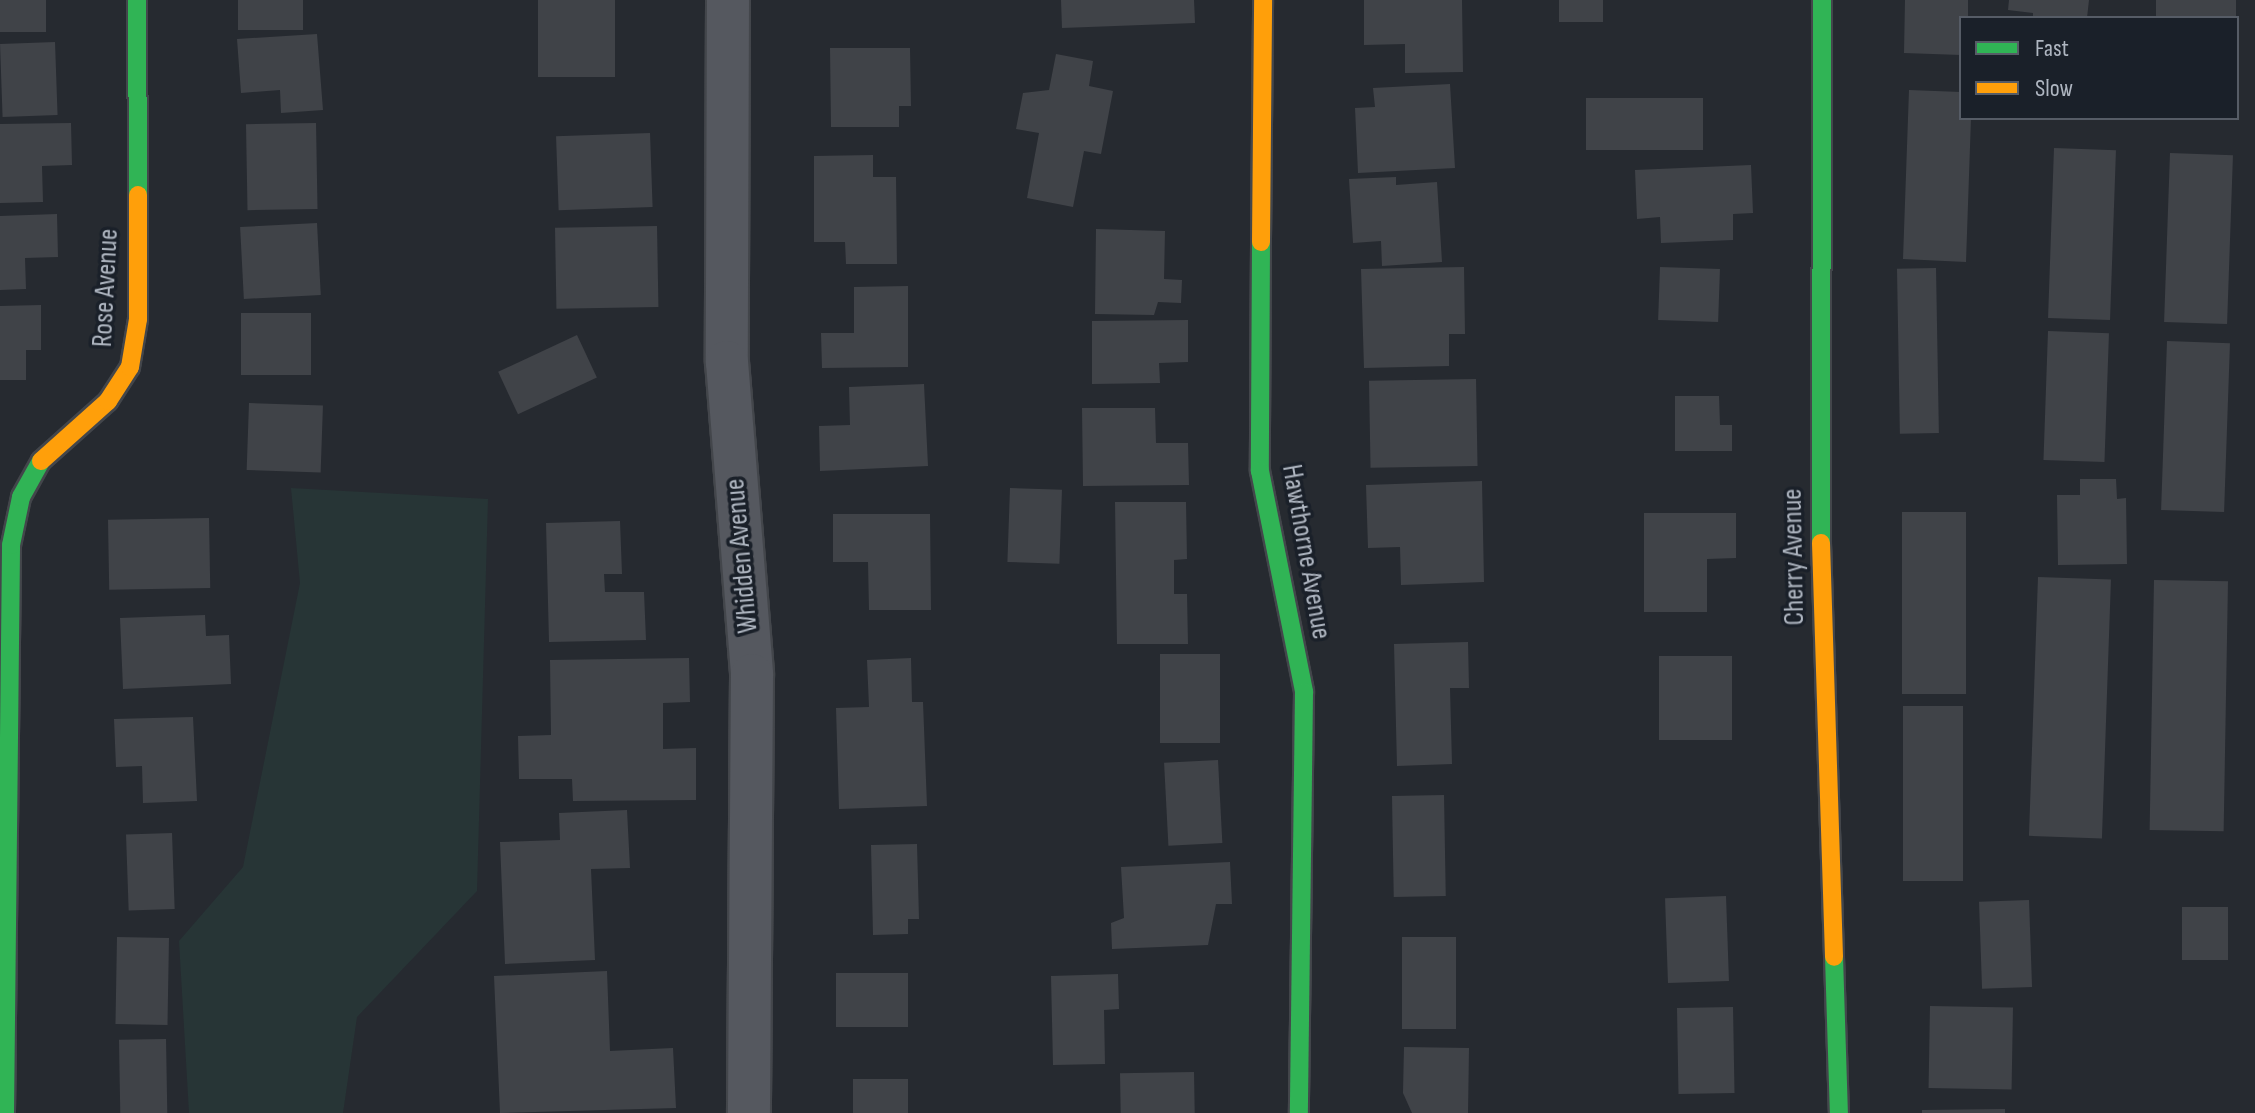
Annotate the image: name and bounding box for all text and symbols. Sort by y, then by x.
legend [1959,16,2239,120]
text: Fast [2035,34,2069,63]
text: Slow [2035,74,2073,103]
street label: Rose Avenue [86,228,126,348]
street label: Hawthorne Avenue [1274,462,1338,642]
street label: Whidden Avenue [719,477,765,635]
street label: Cherry Avenue [1776,488,1812,626]

